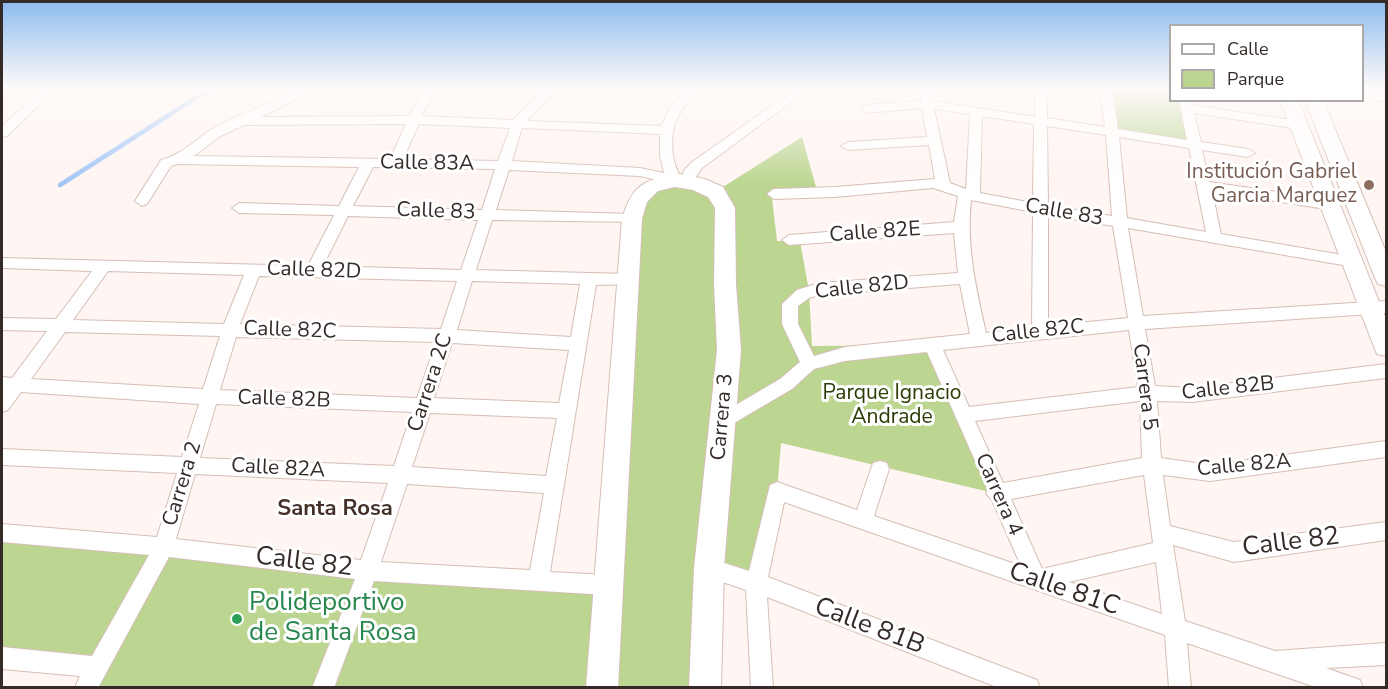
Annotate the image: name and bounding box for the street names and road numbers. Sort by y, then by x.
street label: Calle 83A [380,151,474,177]
street label: Calle 83 [1023,194,1105,232]
street label: Calle 83 [396,198,476,226]
street label: Calle 82E [829,217,921,249]
street label: Calle 82D [266,257,362,285]
street label: Calle 82D [814,271,910,305]
street label: Calle 82C [990,315,1086,349]
street label: Calle 82C [243,317,337,345]
street label: Carrera 2C [403,331,459,435]
street label: Carrera 5 [1126,342,1162,432]
street label: Carrera 3 [707,372,739,462]
street label: Calle 82B [1180,372,1276,406]
street label: Calle 82B [237,386,331,414]
street label: Carrera 2 [158,438,208,530]
street label: Calle 82A [1196,449,1292,483]
street label: Carrera 4 [969,450,1027,540]
street label: Calle 82A [230,454,326,484]
street label: Calle 82 [1241,522,1341,564]
street label: Calle 82 [254,542,354,584]
street label: Calle 81C [1004,556,1124,624]
street label: Calle 81B [810,592,928,662]

